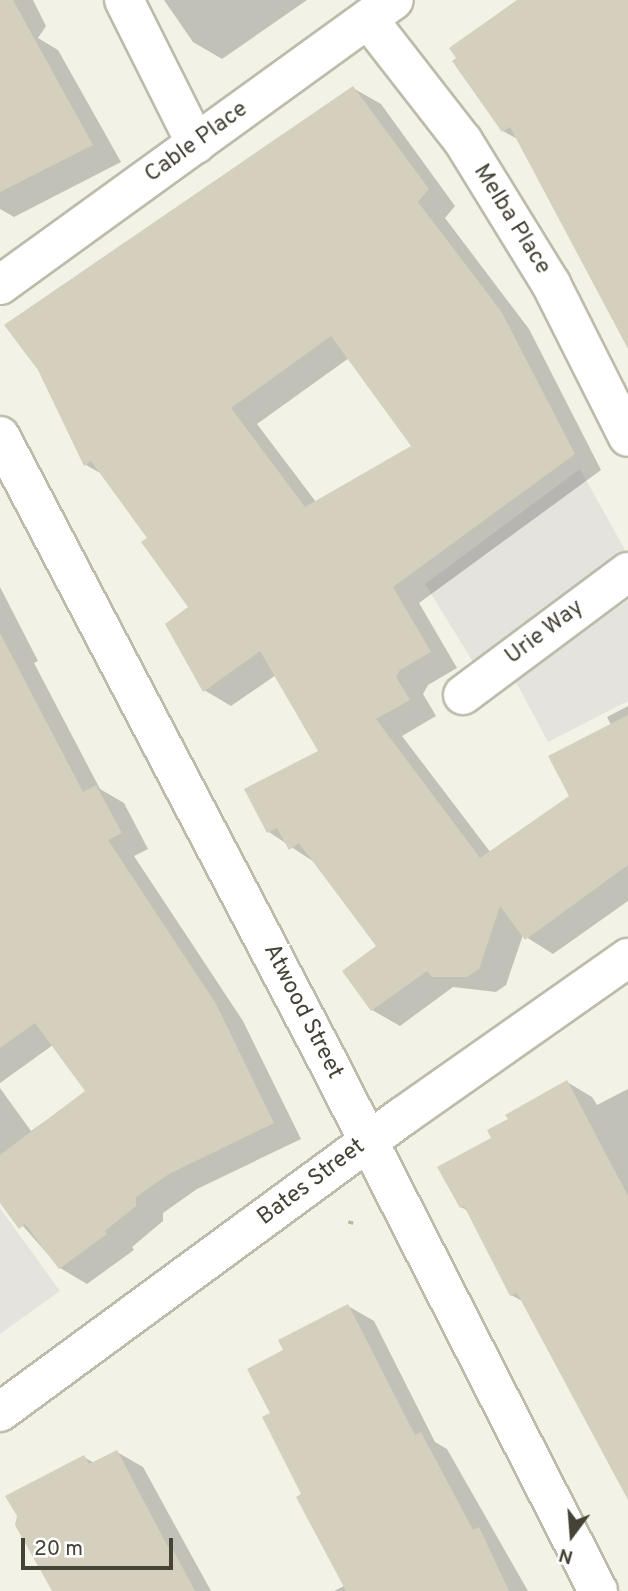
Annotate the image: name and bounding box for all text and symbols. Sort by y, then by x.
street label: Cable Place [140,96,254,190]
street label: Melba Place [466,160,556,280]
street label: Urie Way [500,595,590,671]
street label: Atwood Street [256,940,348,1084]
street label: Bates Street [253,1134,371,1232]
north arrow [537,1500,607,1570]
scale bar [24,1524,177,1568]
text: 20 m [34,1536,83,1563]
text: N [556,1542,576,1569]

